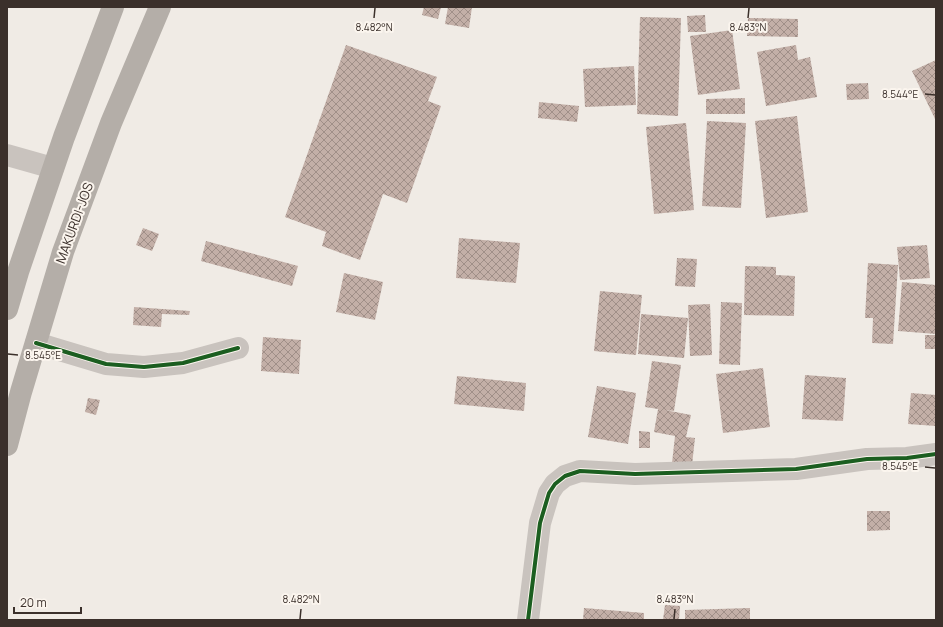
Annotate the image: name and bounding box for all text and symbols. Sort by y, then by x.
text: 8.482°N [355,20,393,34]
text: 8.483°N [730,20,767,34]
text: 8.544°E [882,87,918,101]
street label: MAKURDI-JOS [51,180,97,266]
text: 8.545°E [25,348,61,362]
text: 8.545°E [882,459,918,473]
scale bar [14,589,81,615]
text: 8.482°N [282,592,320,606]
text: 8.483°N [657,592,694,606]
text: 20 m [20,594,47,611]

